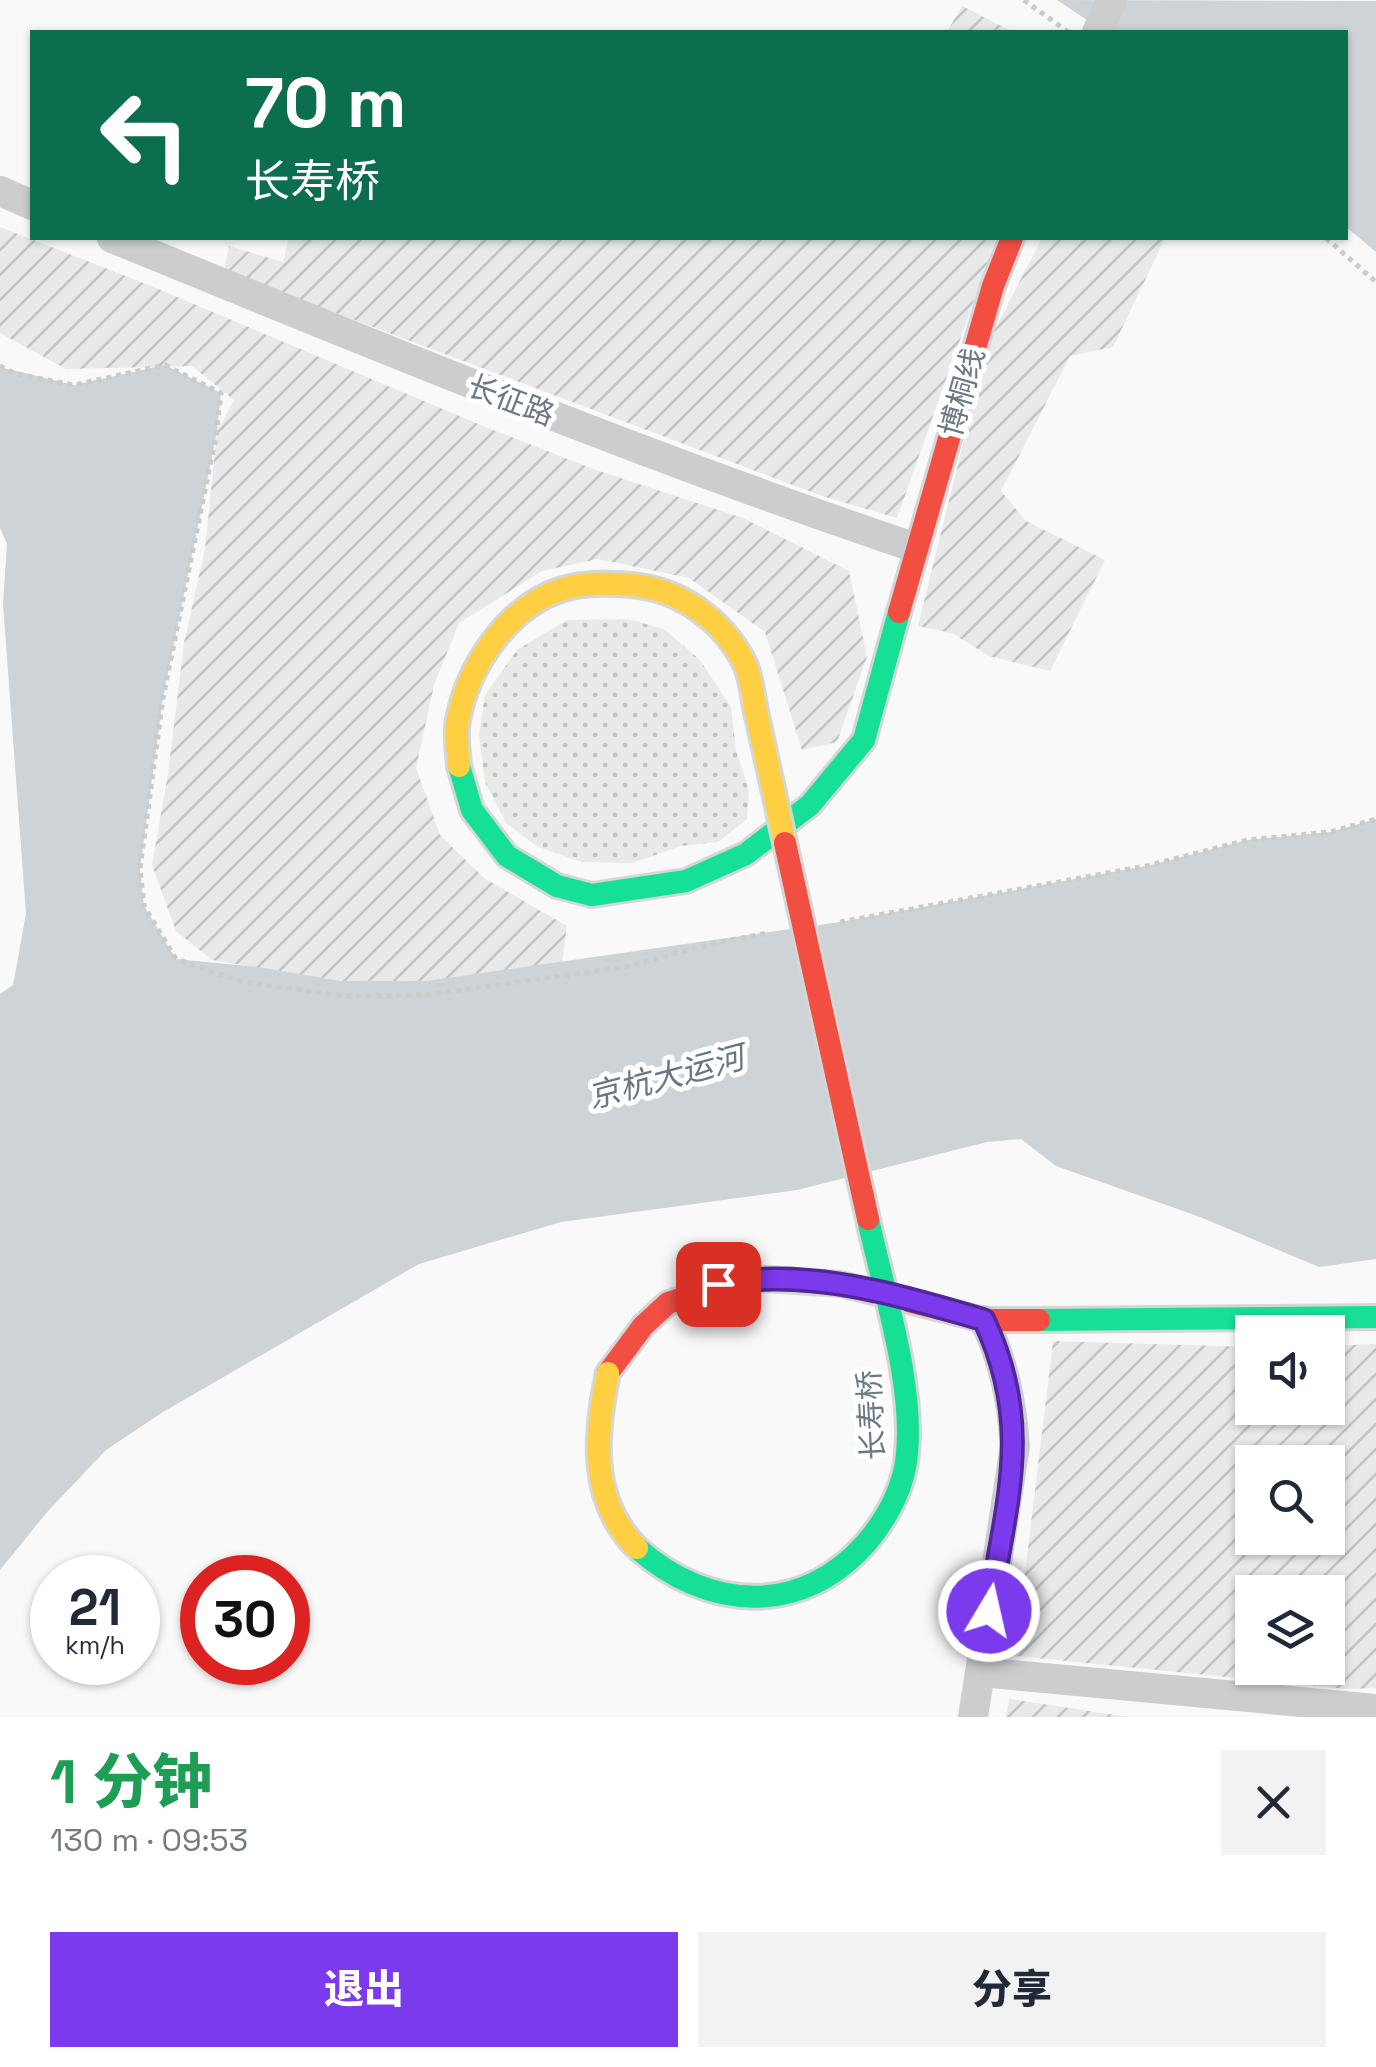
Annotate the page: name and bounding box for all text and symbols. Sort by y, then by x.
text: 70 m [245,58,406,147]
icon: left [80,70,210,200]
text: 长寿桥 [245,153,380,210]
street label: 博桐线 [931,343,993,441]
street label: 长征路 [462,366,560,434]
water label: 京杭大运河 [584,1035,754,1117]
pin [676,1242,761,1327]
icon: arrive [691,1257,746,1312]
map controls [1235,1315,1345,1685]
button: sound [1235,1315,1345,1425]
street label: 长寿桥 [849,1369,893,1461]
button: search [1235,1445,1345,1555]
speed limit sign: 30 [180,1555,310,1685]
position arrow [937,1559,1041,1663]
button: layers [1235,1575,1345,1685]
text: 21 [69,1576,121,1640]
text: km/h [65,1629,125,1661]
text: 1 分钟 [50,1744,212,1821]
button: close [1221,1750,1326,1855]
text: 130 m · 09:53 [50,1820,248,1860]
button: 退出 [50,1932,678,2047]
button: 分享 [698,1932,1326,2047]

